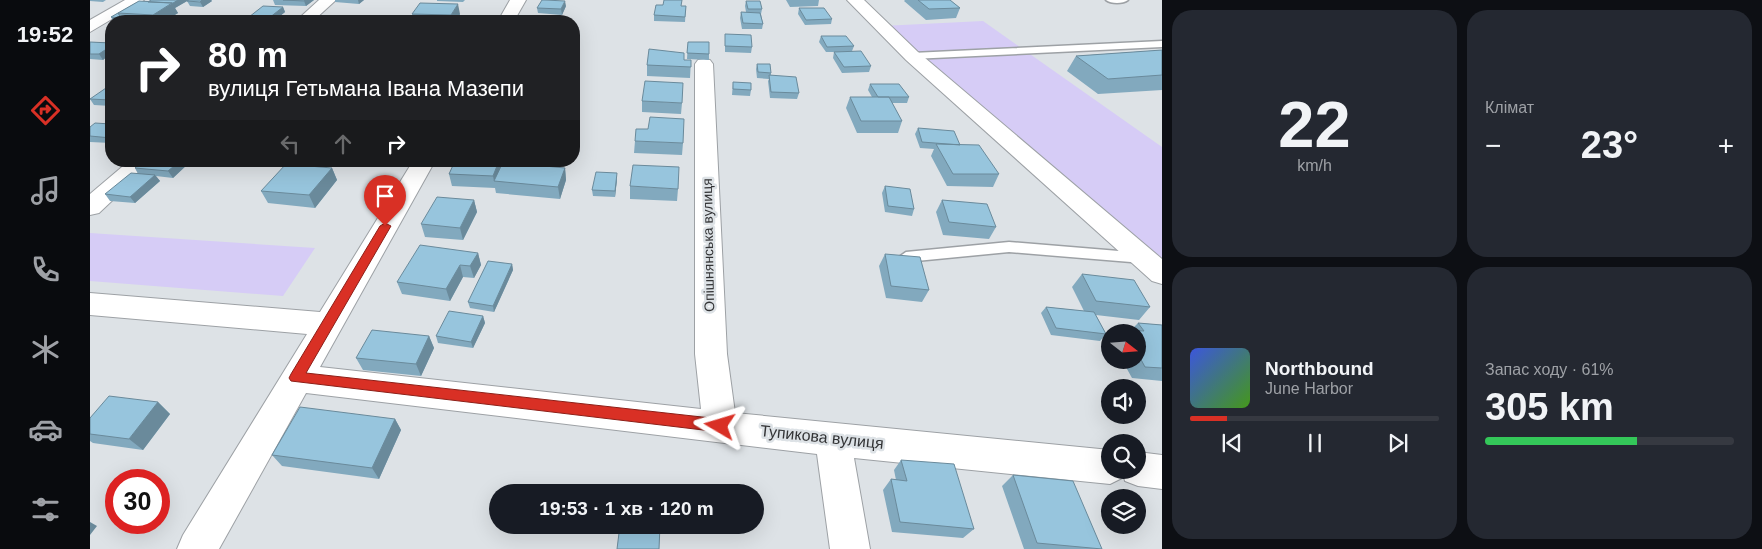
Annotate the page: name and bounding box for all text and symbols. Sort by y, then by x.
text: 19:52 [17,22,73,47]
icon: right [125,35,190,100]
text: 80 m [208,35,288,74]
text: вулиця Гетьмана Івана Мазепи [208,76,524,101]
text: 22 [1278,88,1351,161]
icon: directions [28,93,63,128]
text: Клімат [1485,99,1534,116]
text: 23° [1581,124,1638,166]
icon: left [276,130,304,158]
icon: ahead [329,130,357,158]
icon: right [382,130,410,158]
text: − [1485,130,1501,161]
text: + [1718,130,1734,161]
text: km/h [1297,157,1332,174]
icon: music [28,173,63,208]
pin [364,175,406,226]
street label: Опішнянська вулиця [699,178,717,312]
icon: arrive [371,182,399,210]
icon: phone [28,252,63,287]
north arrow [1101,324,1146,369]
map controls [1101,324,1146,534]
icon: climate [28,332,63,367]
text: Northbound [1265,358,1374,379]
text: Запас ходу · 61% [1485,361,1614,378]
button: sound [1101,379,1146,424]
text: June Harbor [1265,380,1353,397]
text: 305 km [1485,386,1614,428]
position arrow [693,399,745,451]
icon: car [28,412,63,447]
street label: Тупикова вулиця [759,422,885,452]
icon: previous [1218,429,1246,457]
icon: pause [1301,429,1329,457]
icon: next [1384,429,1412,457]
button: search [1101,434,1146,479]
speed limit sign: 30 [105,469,170,534]
button: layers [1101,489,1146,534]
icon: filters [28,492,63,527]
text: 19:53 · 1 хв · 120 m [539,498,714,519]

